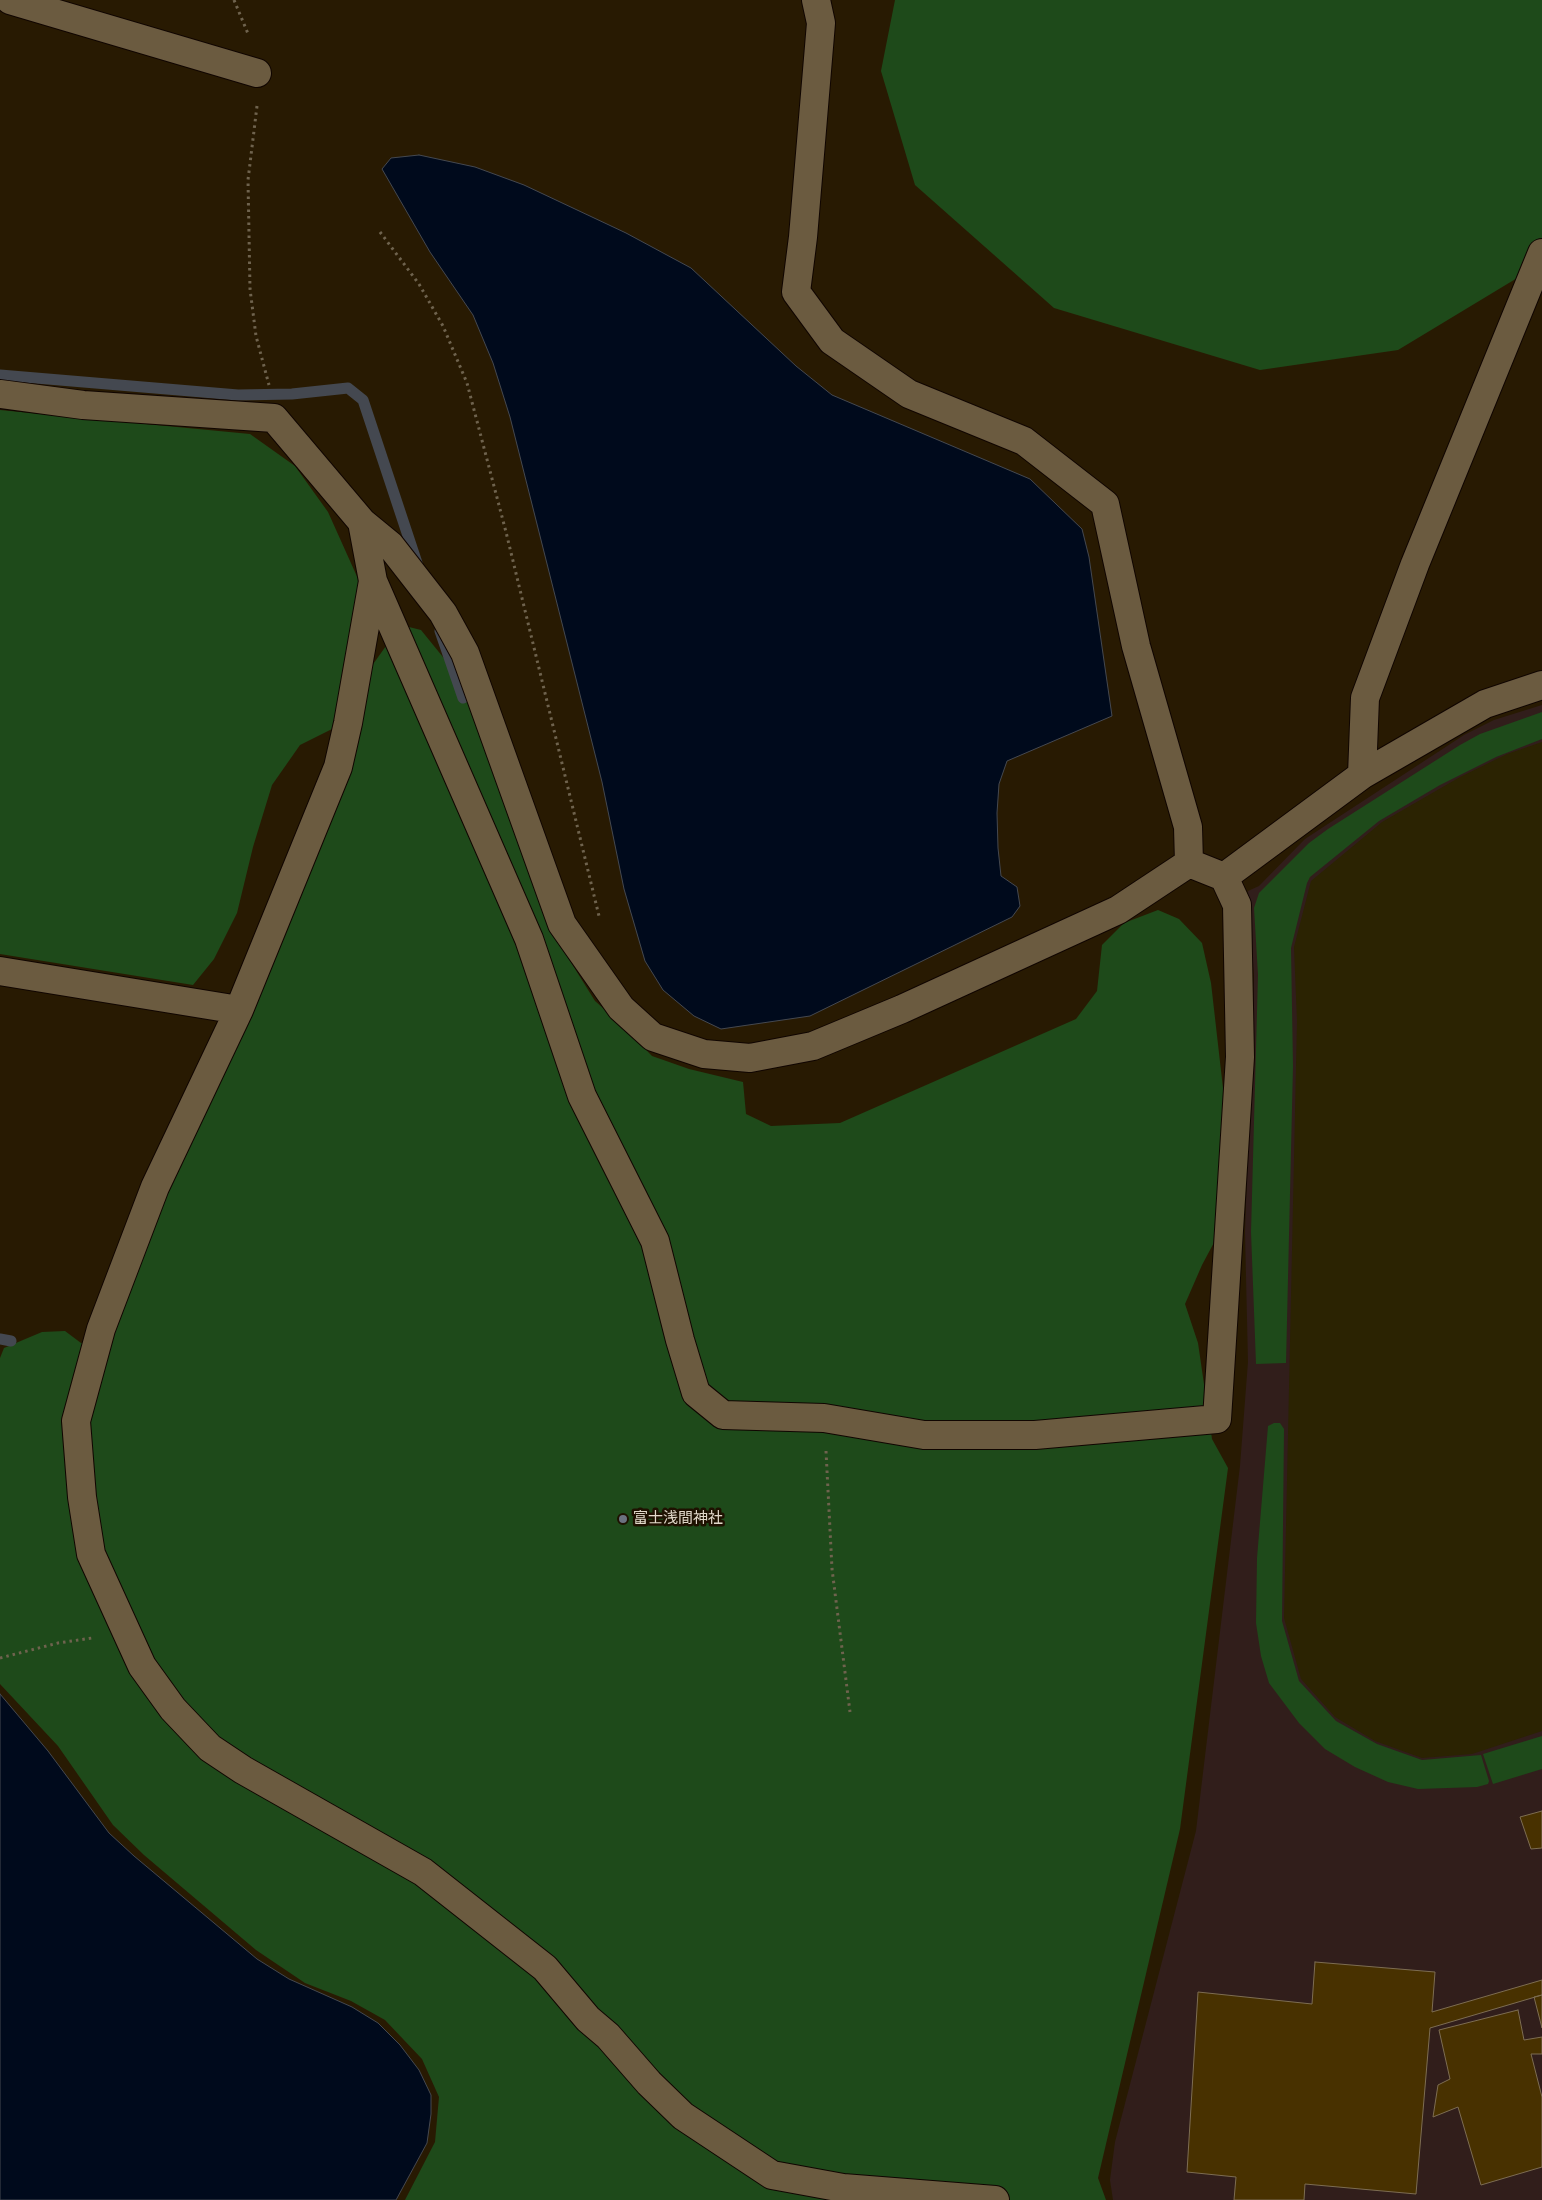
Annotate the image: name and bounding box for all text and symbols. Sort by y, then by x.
place label: 富士浅間神社 [633,1510,723,1528]
marker: 富士浅間神社 [617,1513,629,1525]

